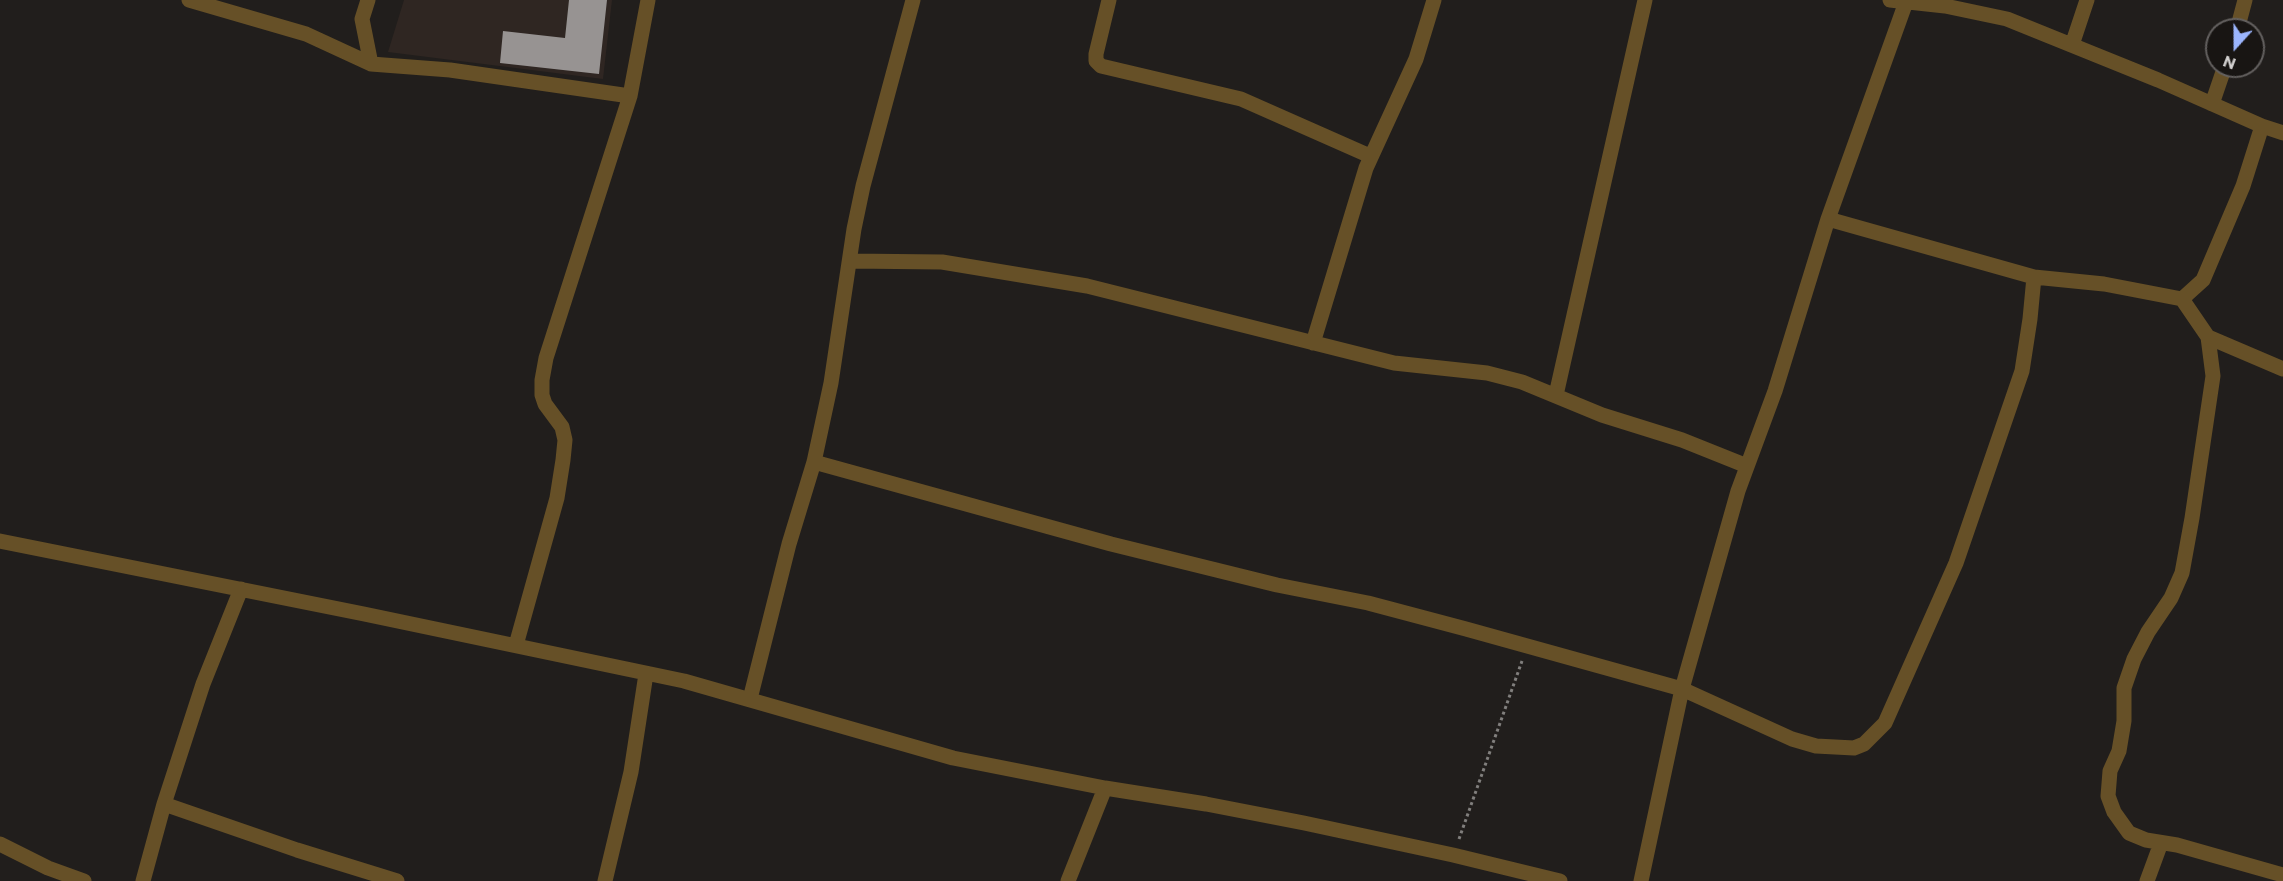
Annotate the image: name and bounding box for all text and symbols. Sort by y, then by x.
north arrow [2205,18,2265,78]
text: N [2220,52,2238,74]

